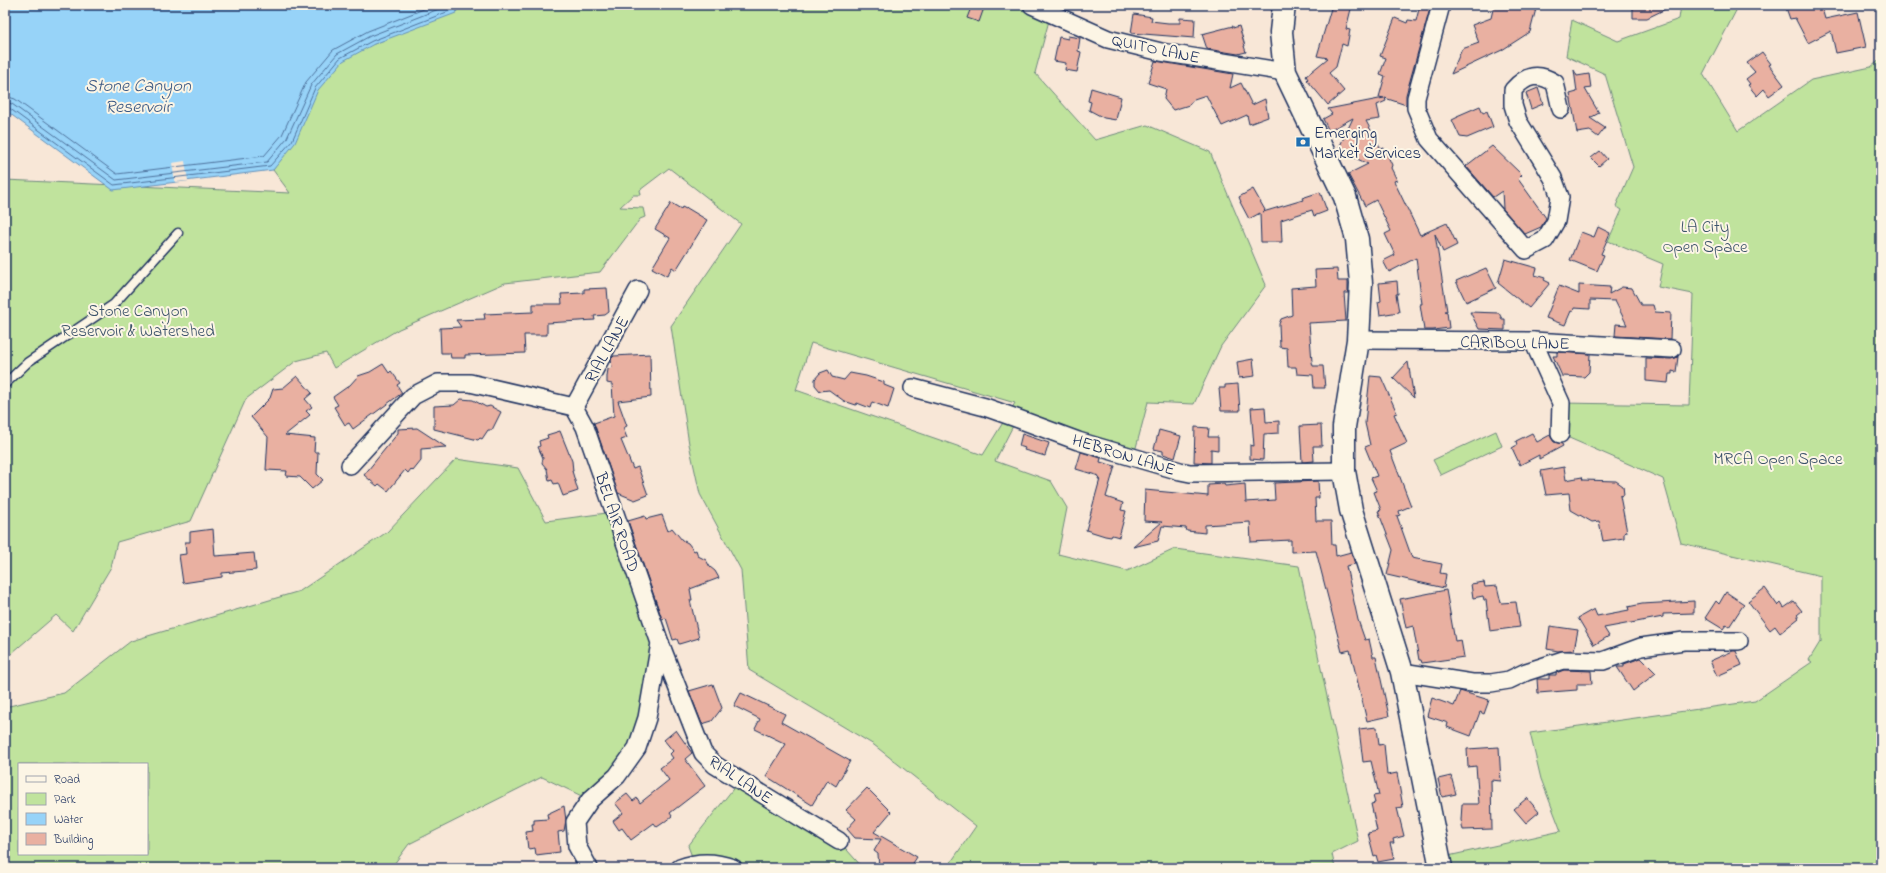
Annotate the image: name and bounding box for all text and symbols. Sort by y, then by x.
street label: QUITO LANE [1109,28,1202,71]
water label: Stone Canyon Reservoir [85,74,192,121]
place label: Emerging Market Services [1314,121,1421,166]
bank icon: Emerging Market Services [1295,134,1311,150]
park label: LA City Open Space [1662,215,1748,260]
park label: Stone Canyon Reservoir & Watershed [61,299,215,344]
street label: RIAL LANE [579,312,636,388]
street label: CARIBOU LANE [1460,330,1570,357]
street label: HEBRON LANE [1069,428,1178,483]
park label: MRCA Open Space [1713,447,1843,472]
street label: BEL AIR ROAD [587,468,645,576]
street label: RIAL LANE [703,749,777,811]
legend [18,763,148,855]
text: Road [54,771,80,789]
text: Park [54,791,76,809]
text: Water [54,811,83,829]
text: Building [53,831,93,850]

